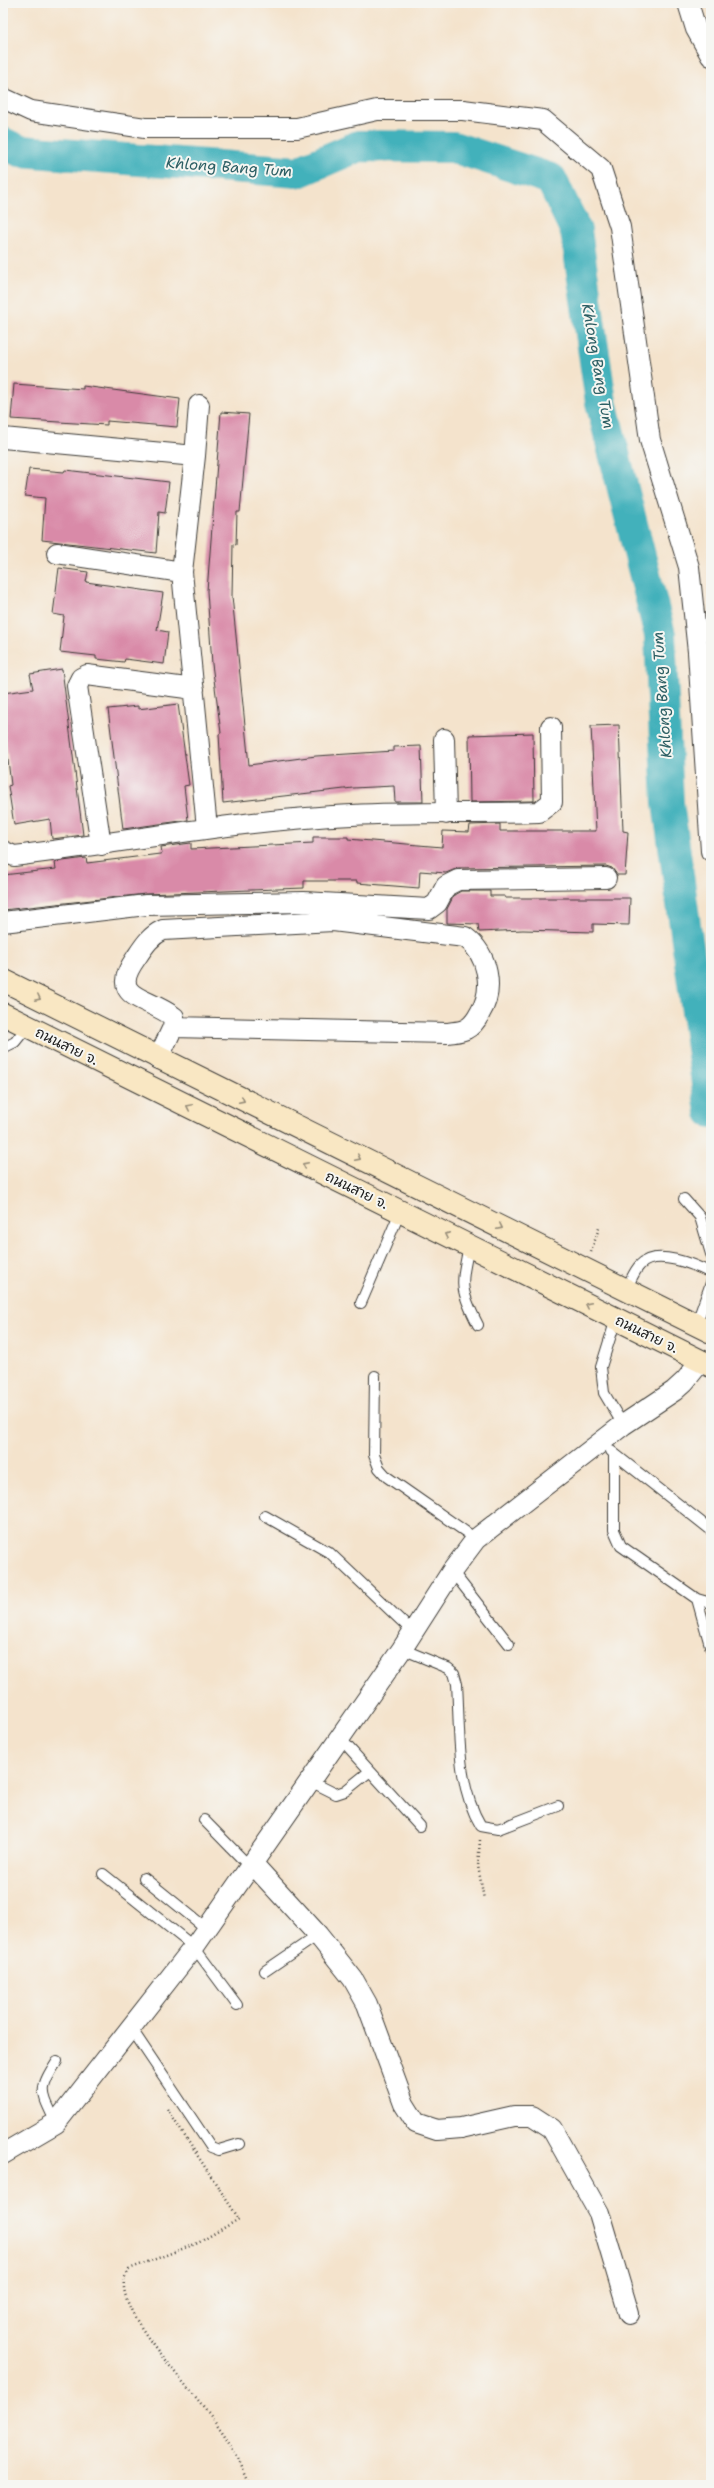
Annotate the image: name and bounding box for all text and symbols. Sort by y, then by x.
water label: Khlong Bang Tum [165,153,293,181]
water label: Khlong Bang Tum [577,302,619,430]
water label: Khlong Bang Tum [648,631,676,759]
one-way arrow [34,993,41,1001]
street label: ถนนสาย จ. [33,1023,101,1069]
one-way arrow [237,1095,245,1103]
one-way arrow [185,1104,193,1112]
one-way arrow [354,1153,361,1160]
one-way arrow [302,1162,309,1169]
street label: ถนนสาย จ. [323,1167,391,1213]
one-way arrow [496,1223,503,1230]
one-way arrow [443,1232,451,1240]
one-way arrow [585,1302,592,1310]
street label: ถนนสาย จ. [613,1311,681,1357]

